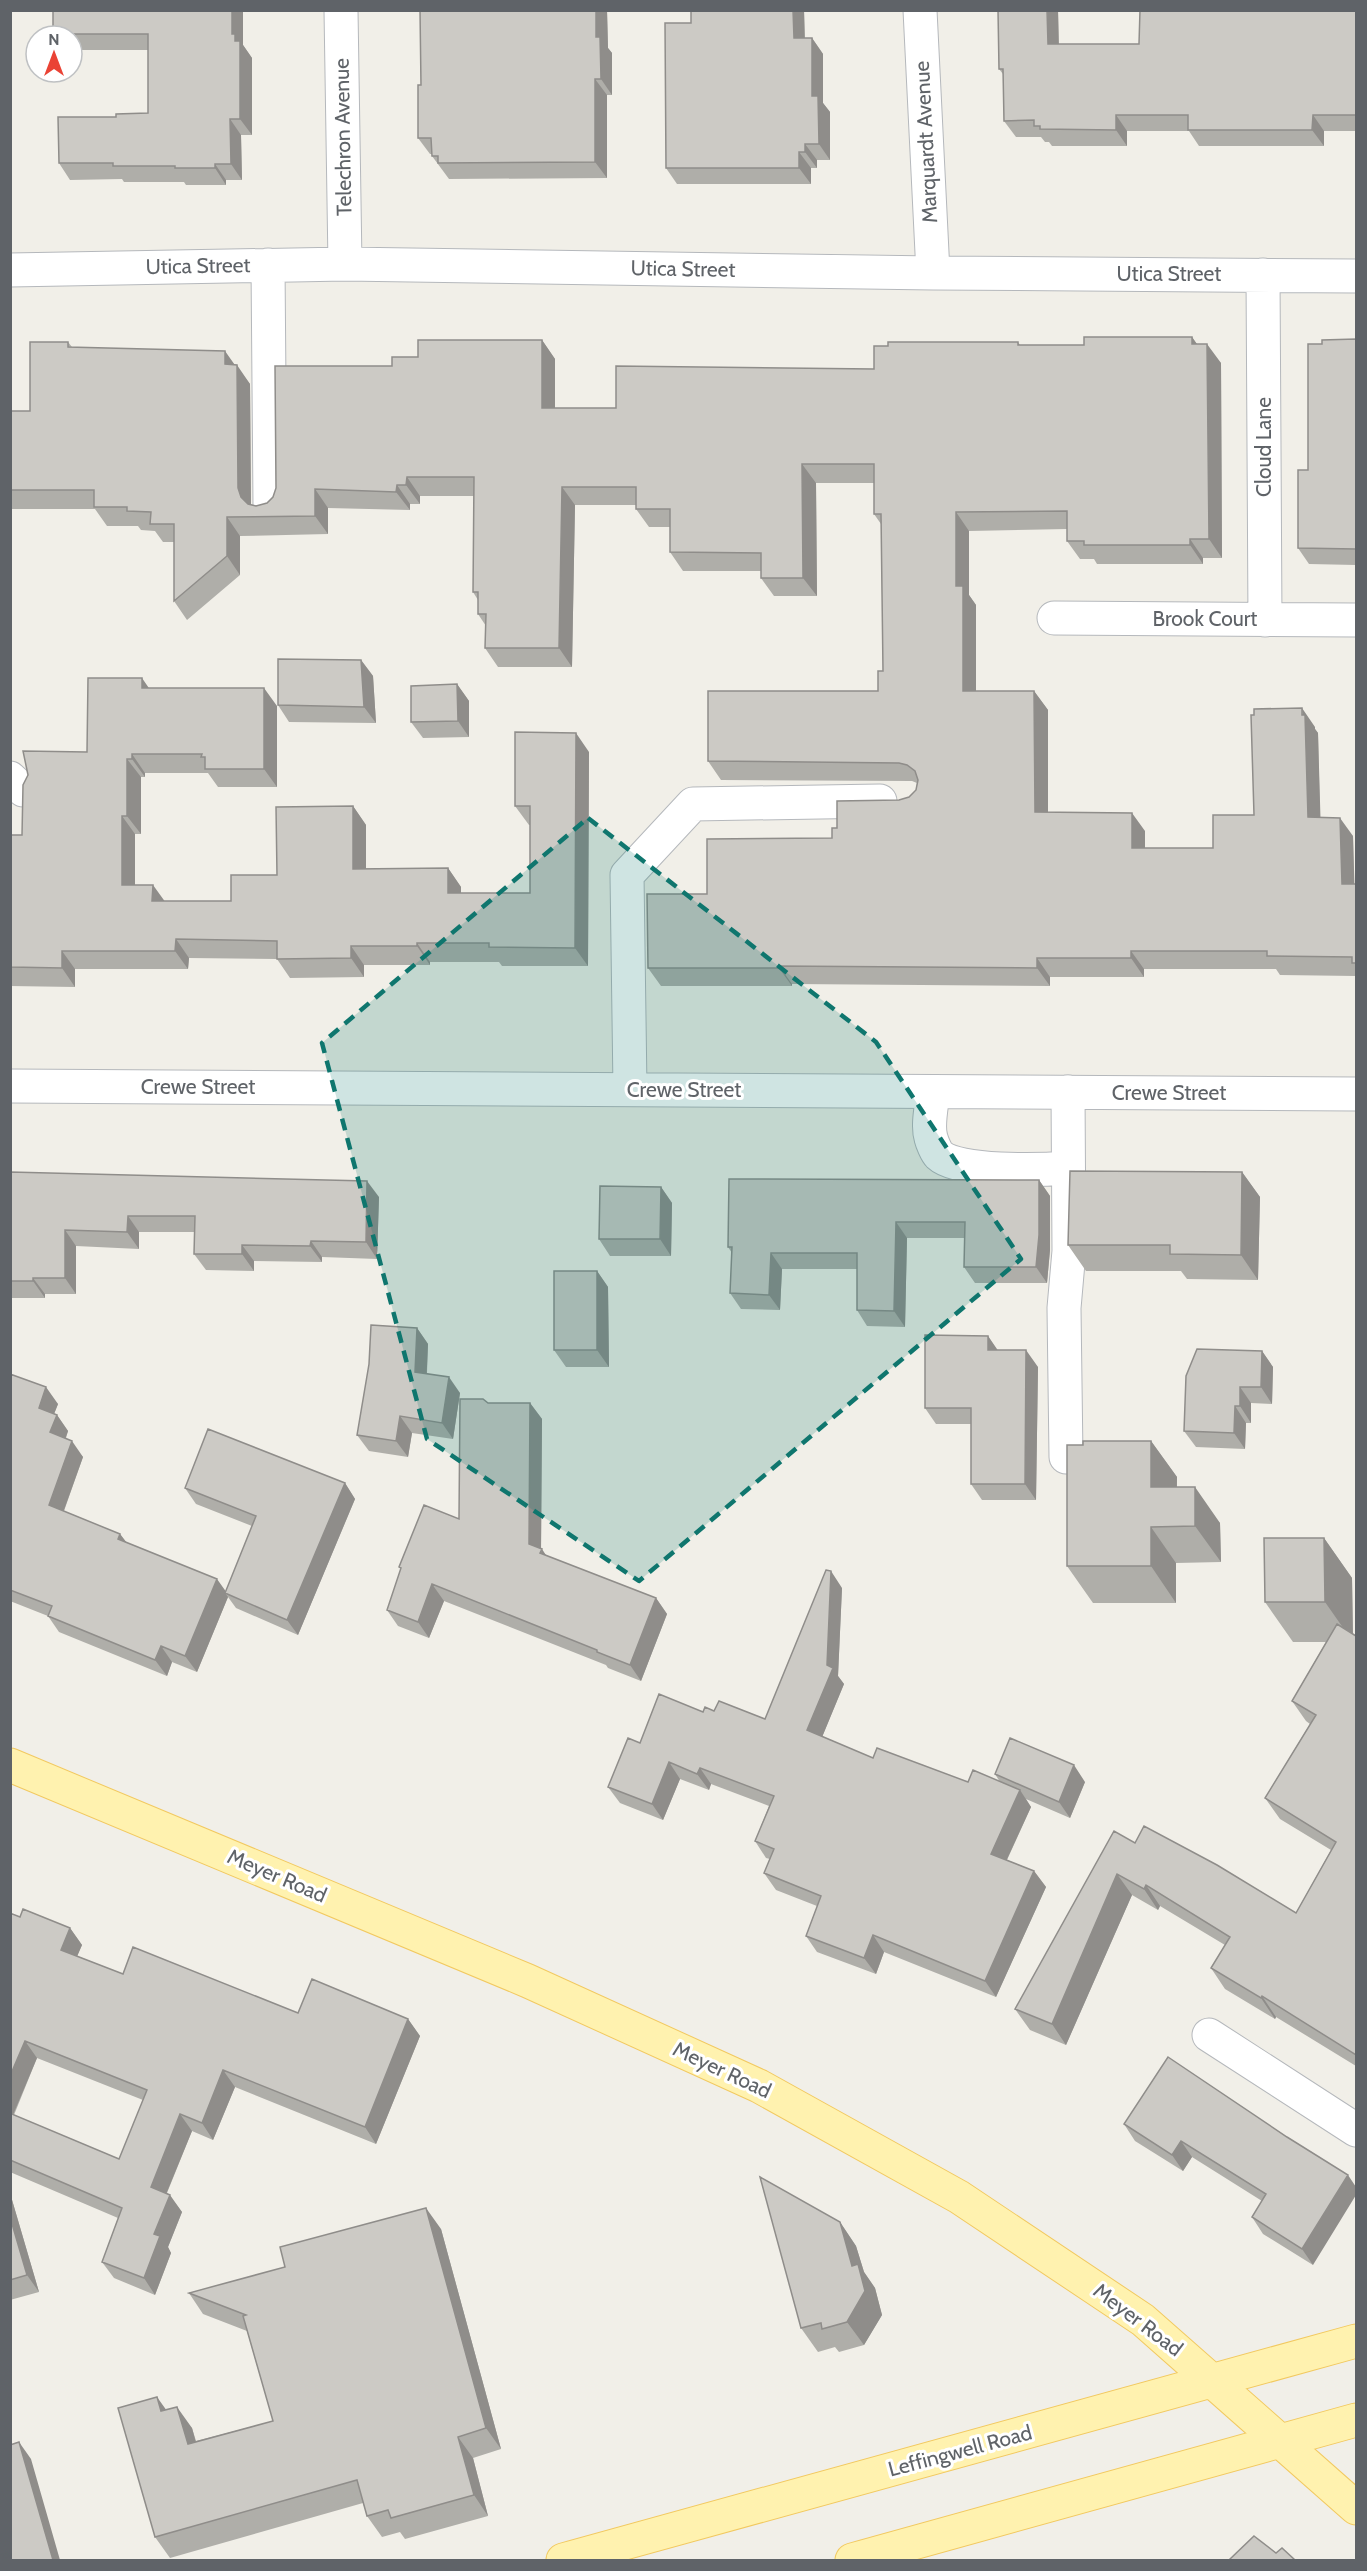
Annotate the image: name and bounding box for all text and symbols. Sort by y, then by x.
north arrow [24,24,84,84]
text: N [48,30,60,49]
street label: Telechron Avenue [329,58,356,216]
street label: Marquardt Avenue [909,60,942,224]
street label: Utica Street [145,252,251,279]
street label: Utica Street [630,255,736,282]
street label: Utica Street [1117,261,1221,286]
street label: Cloud Lane [1251,397,1276,497]
street label: Brook Court [1153,606,1257,631]
street label: Crewe Street [141,1074,255,1099]
street label: Crewe Street [627,1077,741,1102]
street label: Crewe Street [1112,1080,1226,1105]
street label: Meyer Road [224,1843,331,1908]
street label: Meyer Road [669,2036,775,2103]
street label: Meyer Road [1089,2278,1188,2361]
street label: Leffingwell Road [885,2419,1034,2482]

